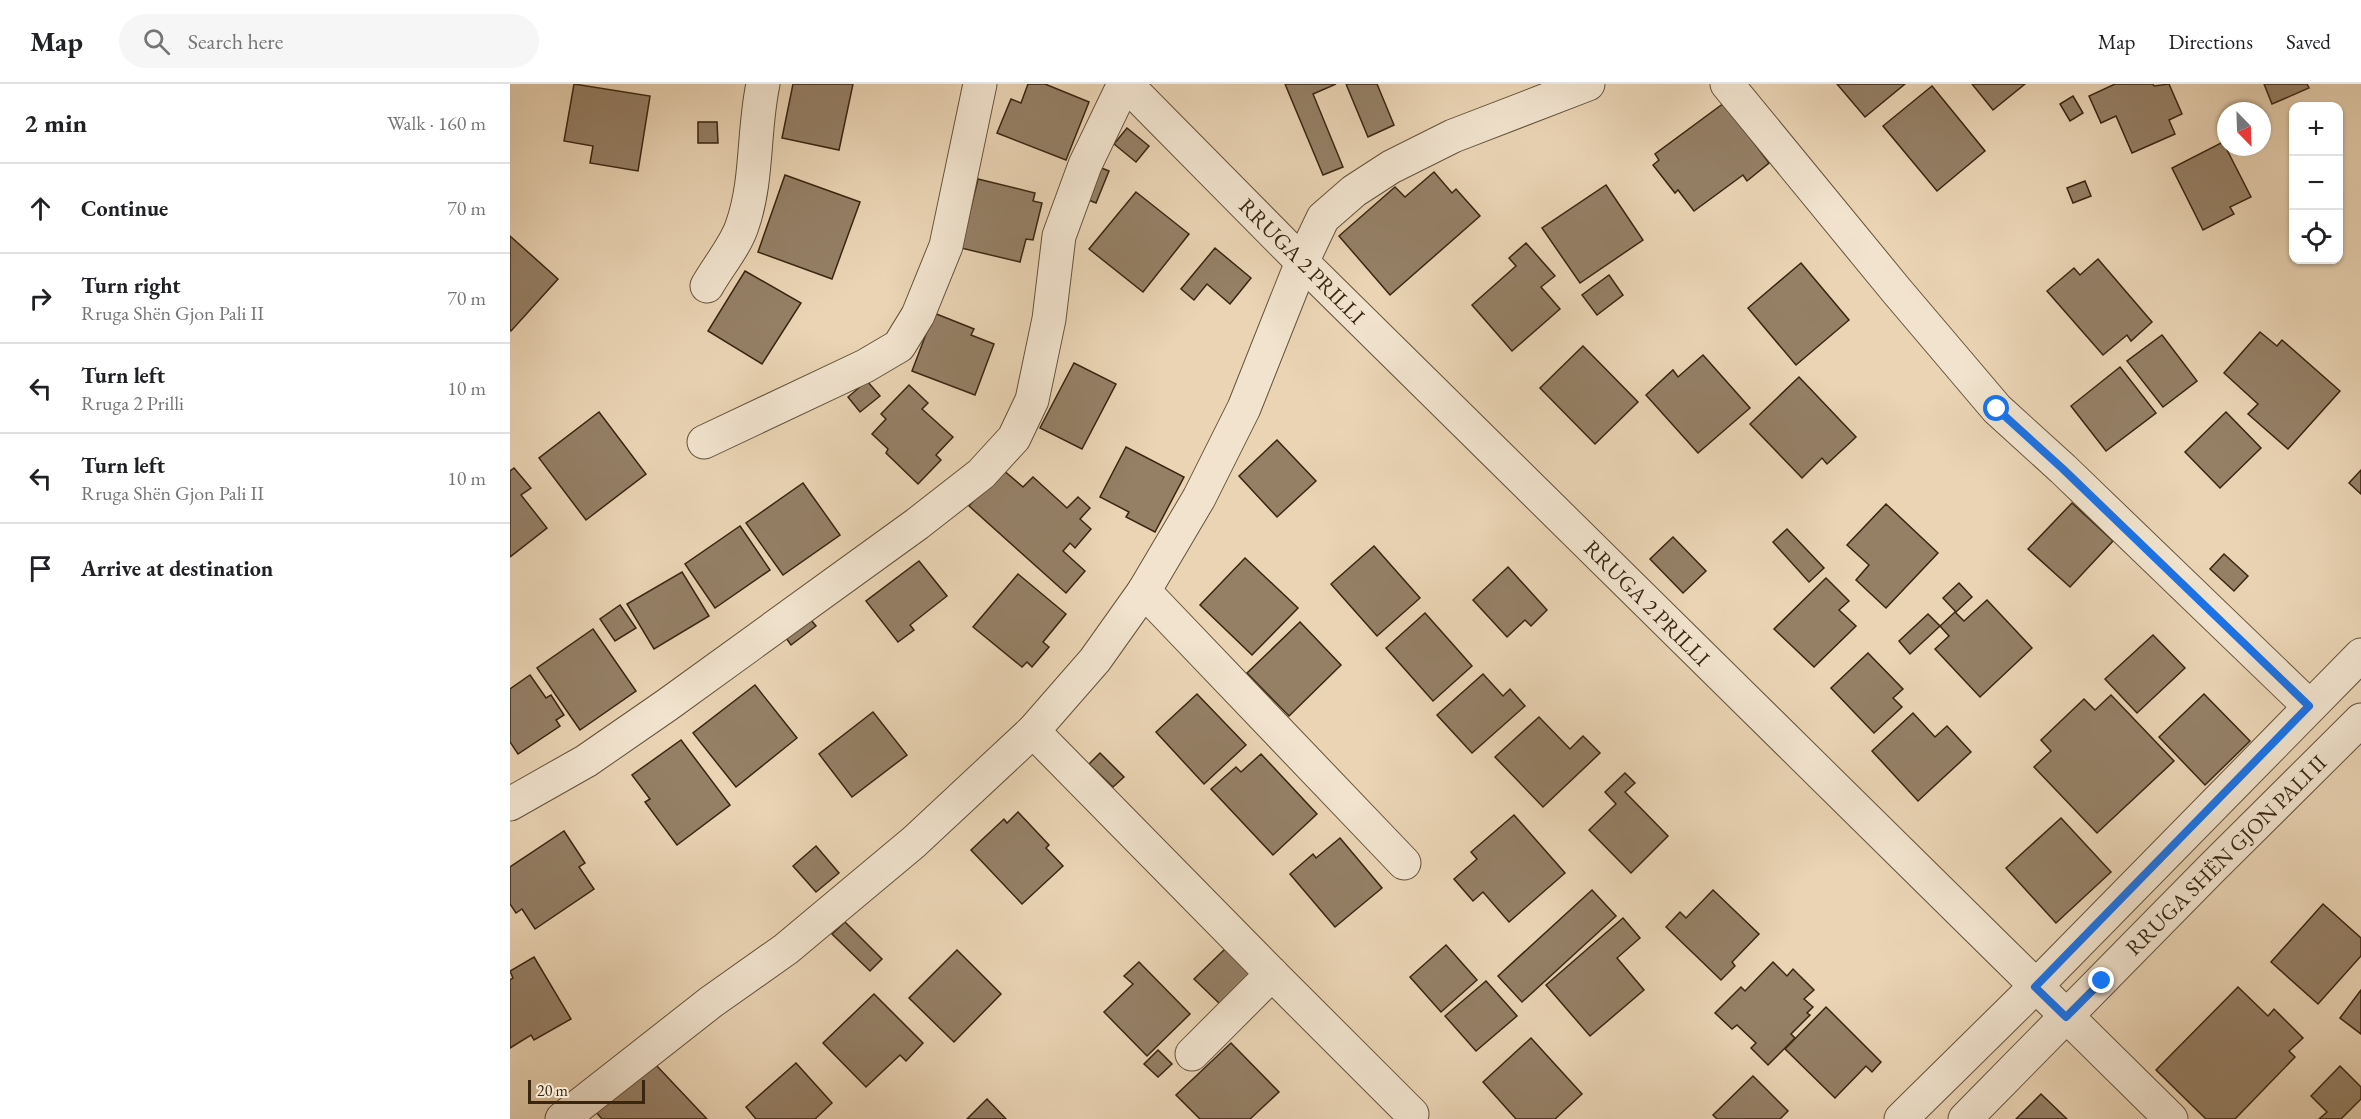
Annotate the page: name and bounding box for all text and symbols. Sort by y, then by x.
search box [119,14,539,68]
text: Map [30,23,83,59]
icon: search [140,25,173,58]
text: Search here [188,27,283,56]
text: Map [2098,28,2135,55]
text: Directions [2168,28,2253,55]
text: Saved [2286,28,2331,55]
north arrow [2217,102,2271,156]
map controls [2289,102,2343,264]
button: + [2289,102,2343,156]
text: 2 min [24,106,87,140]
text: Walk · 160 m [387,110,486,136]
button: − [2289,156,2343,210]
icon: ahead [24,192,57,225]
street label: RRUGA 2 PRILLI [1233,192,1372,331]
text: Continue [81,194,168,223]
text: 70 m [447,195,486,221]
button: locate [2289,210,2343,264]
text: Turn right [81,271,180,300]
icon: right [24,282,57,315]
text: 70 m [447,285,486,311]
text: Rruga Shën Gjon Pali II [81,300,264,326]
text: Turn left [81,361,165,390]
icon: left [24,372,57,405]
text: 10 m [447,375,486,401]
text: Rruga 2 Prilli [81,390,184,416]
route start [1983,395,2009,421]
text: Turn left [81,451,165,480]
icon: left [24,462,57,495]
text: 10 m [447,465,486,491]
text: Rruga Shën Gjon Pali II [81,480,264,506]
street label: RRUGA 2 PRILLI [1578,534,1717,673]
icon: arrive [24,552,57,585]
text: Arrive at destination [81,554,273,583]
street label: RRUGA SHËN GJON PALI II [2119,748,2333,962]
route end [2088,967,2114,993]
scale bar [528,1077,645,1104]
text: 20 m [537,1080,568,1101]

